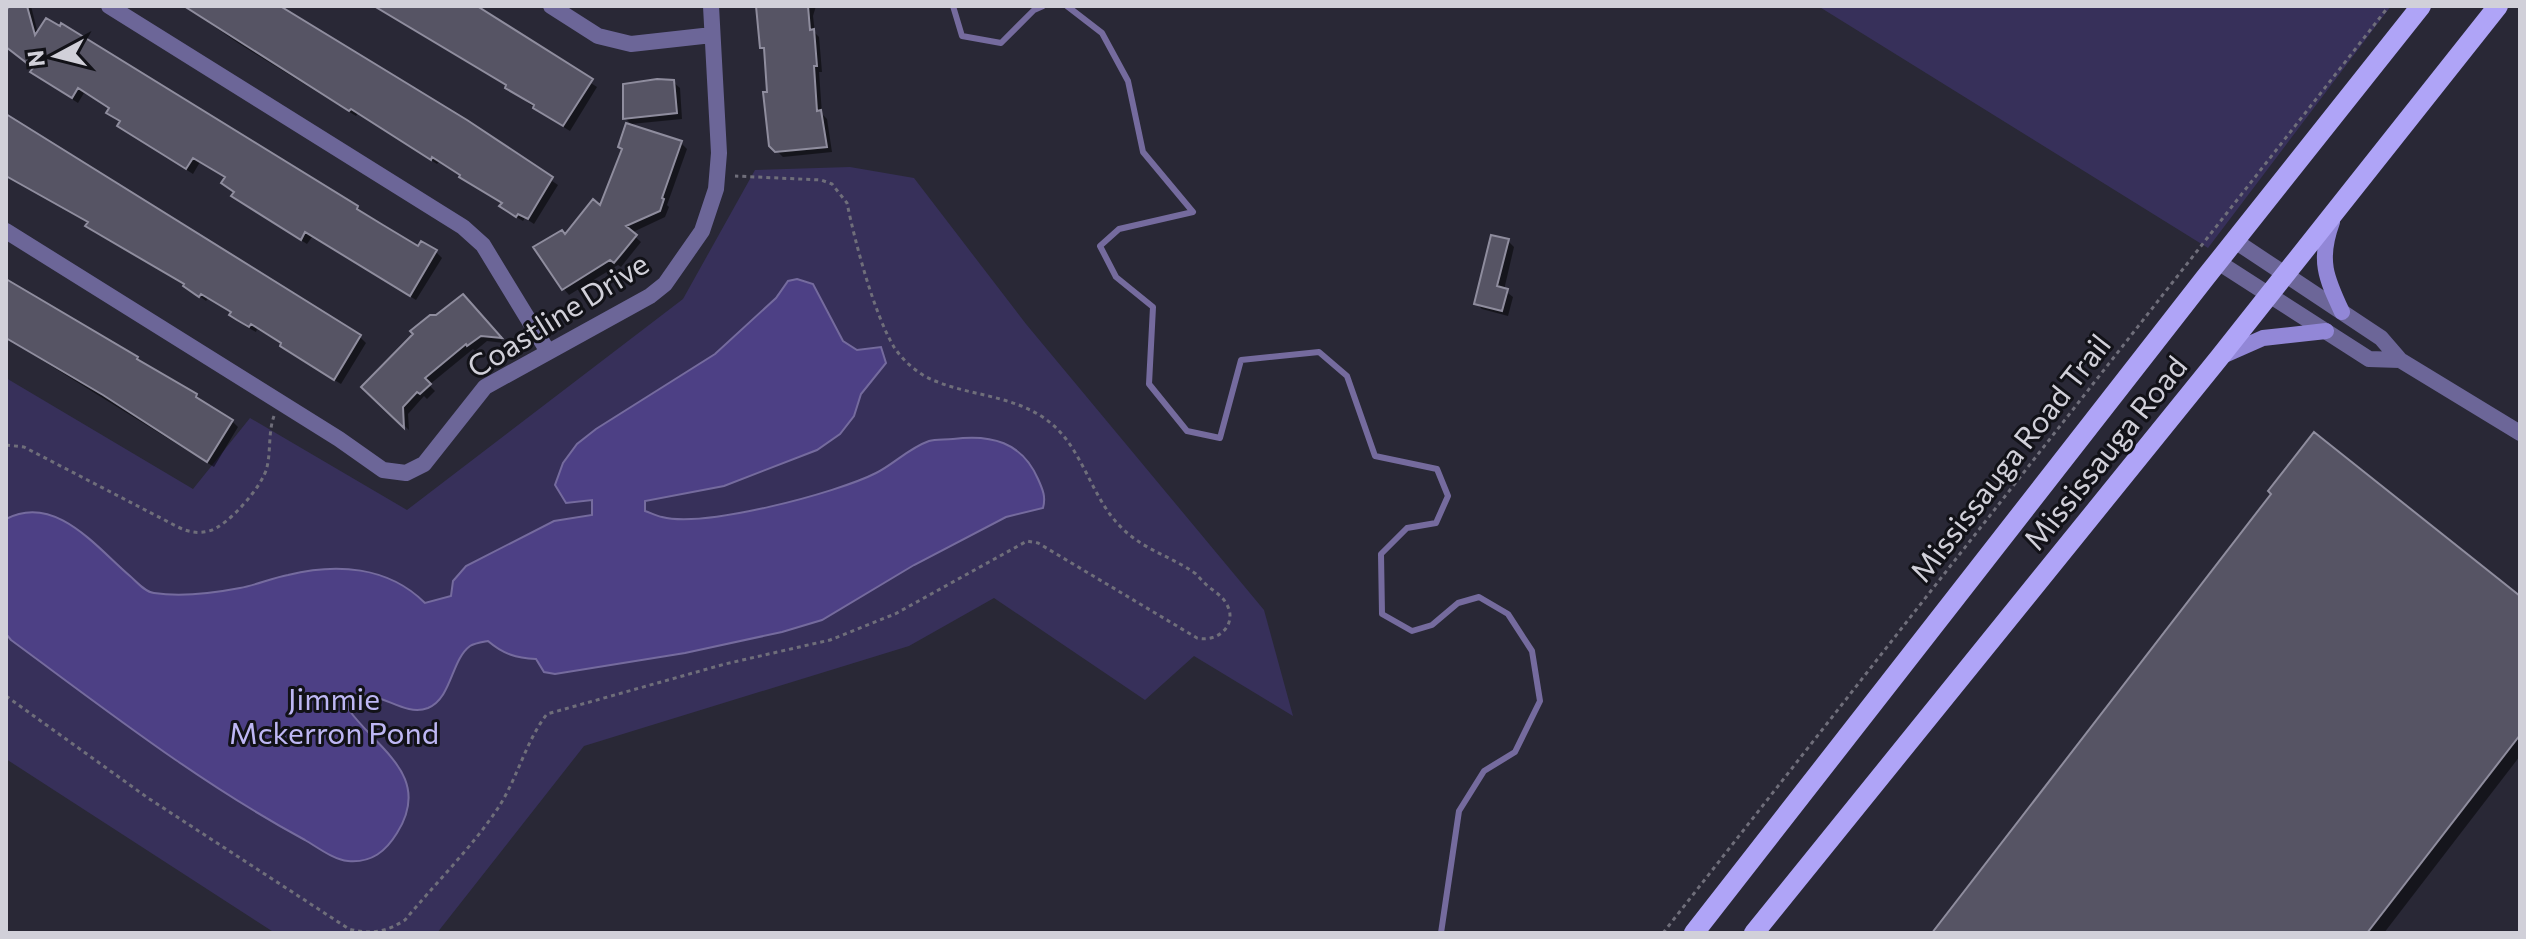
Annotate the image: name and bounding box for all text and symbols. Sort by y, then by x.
north arrow [16,16,96,96]
text: N [21,49,50,68]
street label: Coastline Drive [460,244,654,384]
street label: Mississauga Road Trail [1901,326,2117,588]
street label: Mississauga Road [2015,348,2193,556]
park label: Jimmie Mckerron Pond [229,679,439,750]

